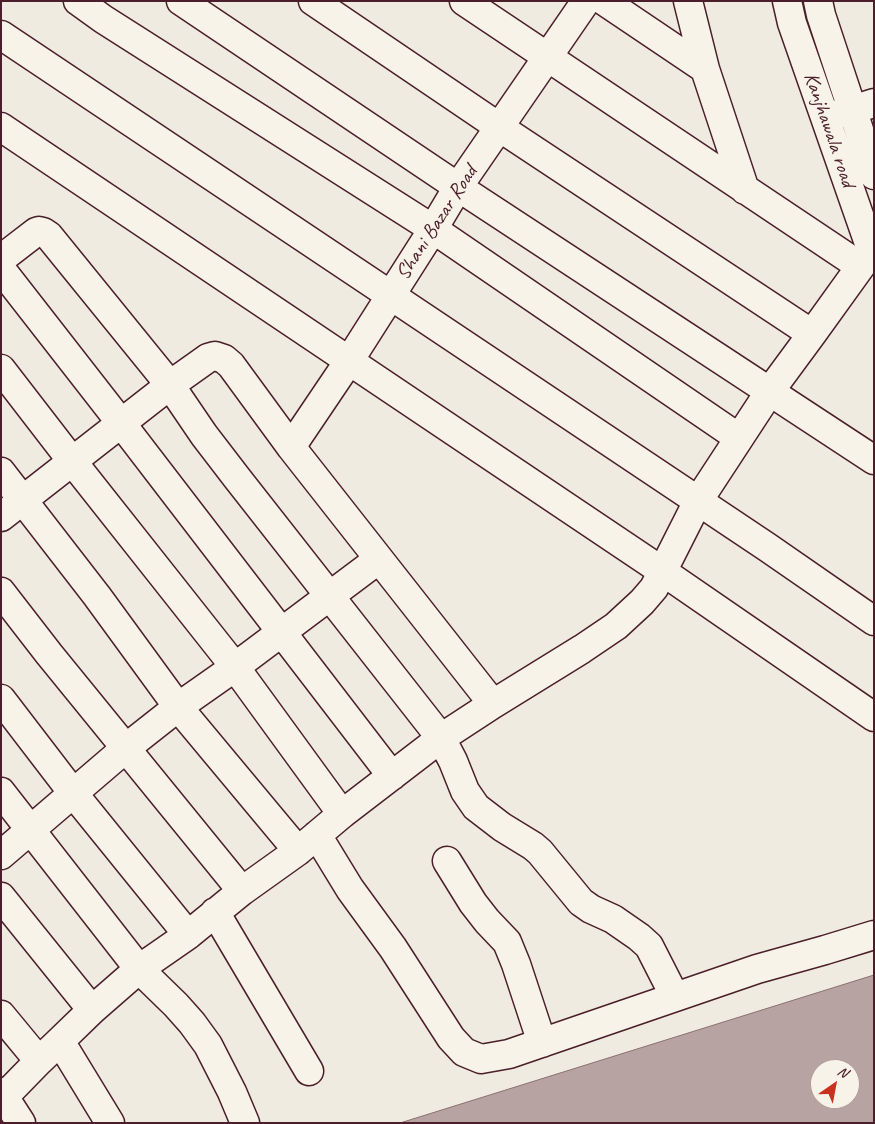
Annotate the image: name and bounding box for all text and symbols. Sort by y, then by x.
street label: Kanjhawala road [798,69,860,191]
street label: Shani Bazar Road [391,161,483,285]
north arrow [810,1059,860,1109]
text: N [835,1062,851,1081]

